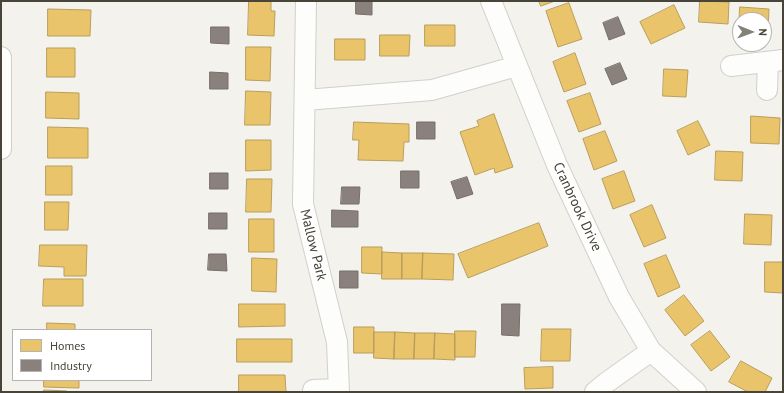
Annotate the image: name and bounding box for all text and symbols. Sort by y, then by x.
north arrow [732,12,772,52]
text: N [756,28,770,36]
street label: Cranbrook Drive [549,160,605,254]
street label: Mallow Park [296,207,330,283]
legend [12,329,152,381]
text: Homes [50,338,85,353]
text: Industry [50,358,92,373]

